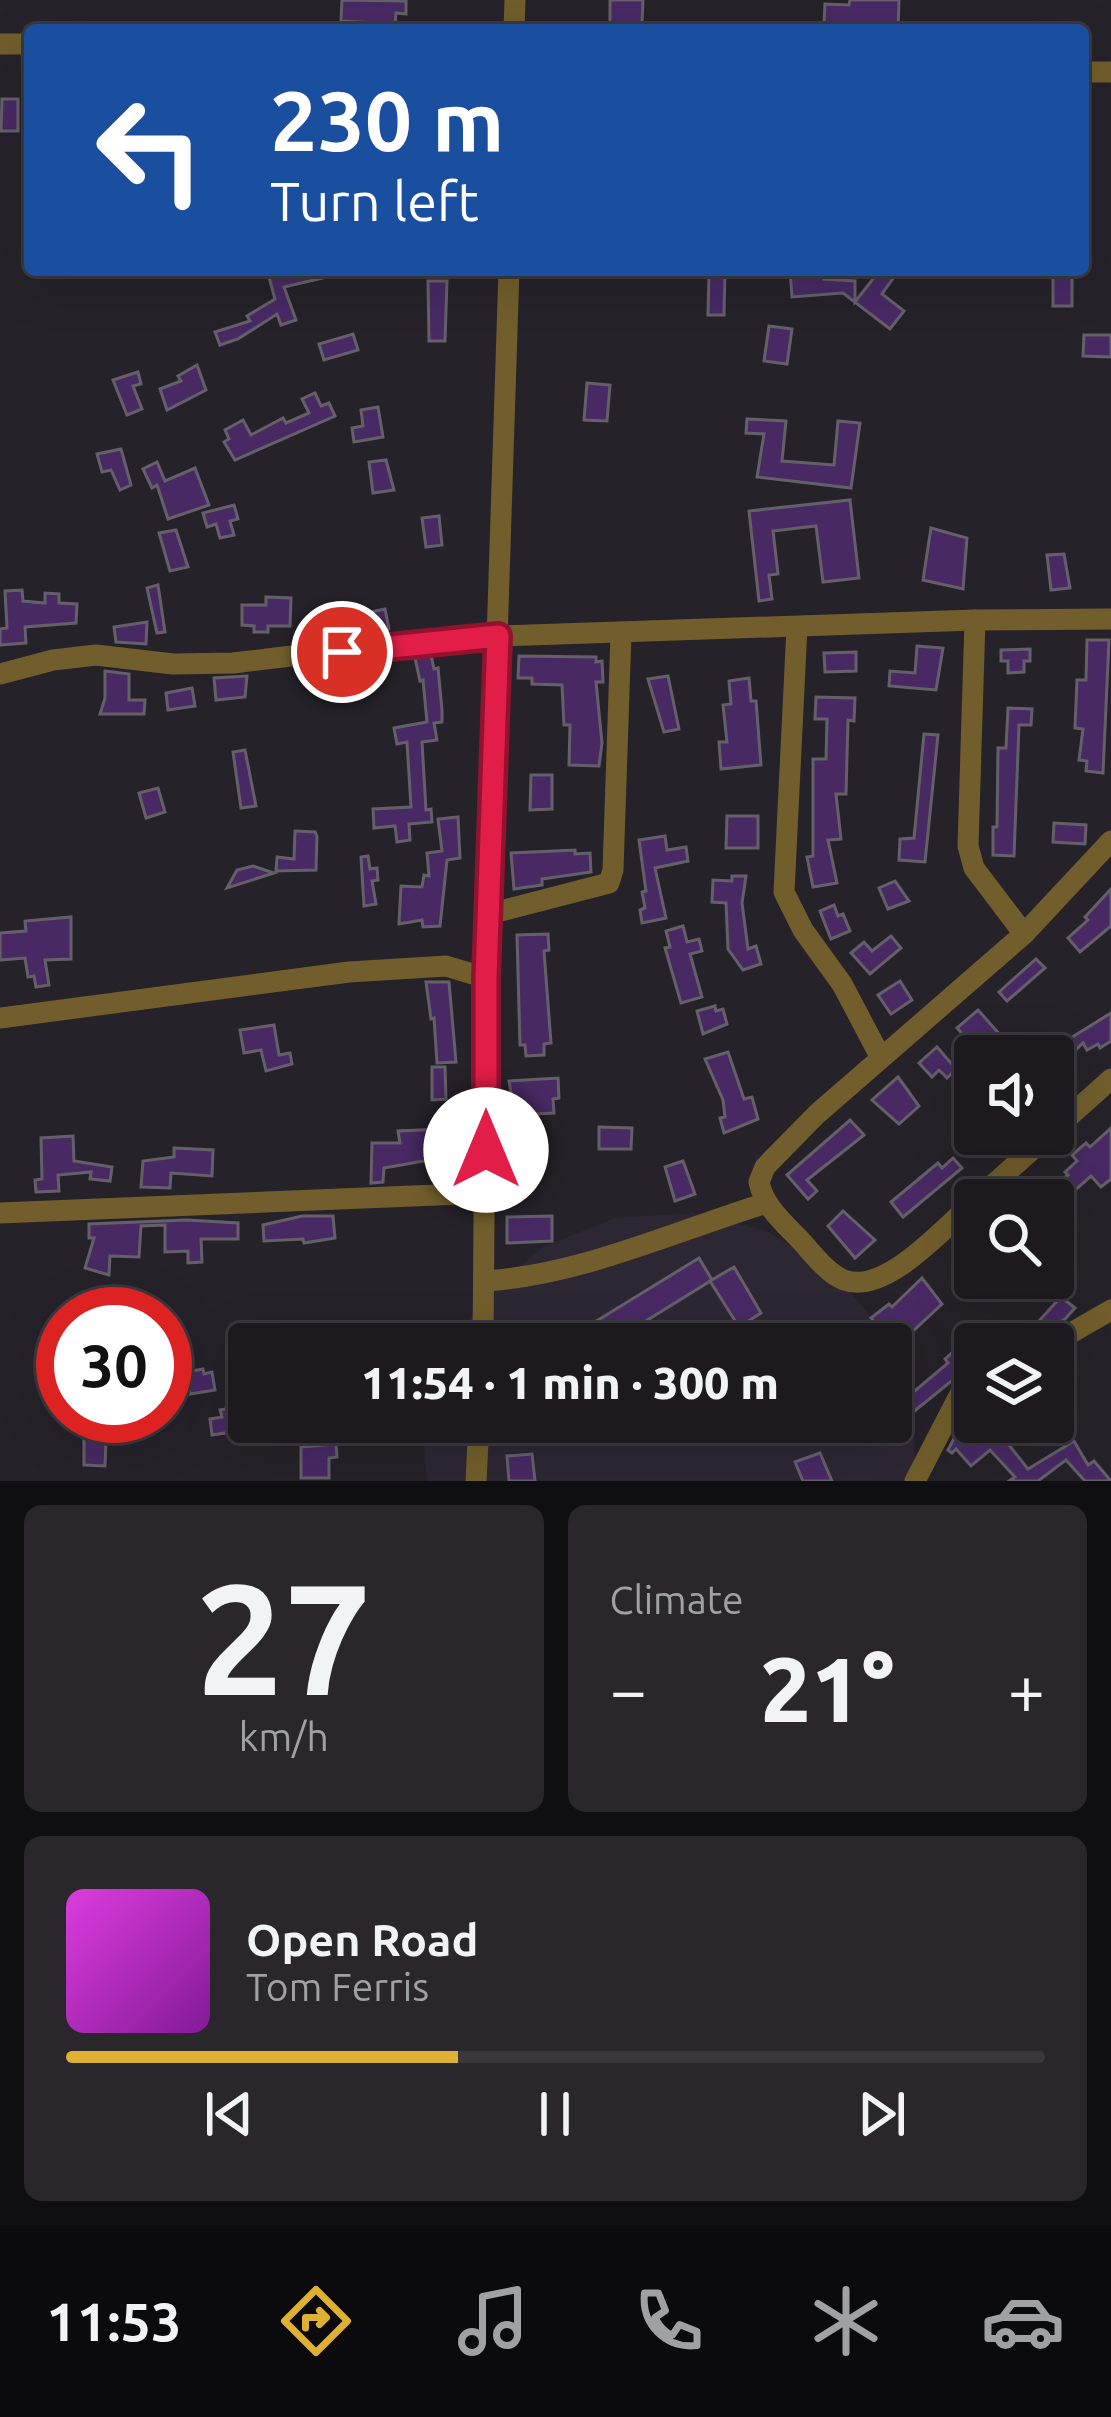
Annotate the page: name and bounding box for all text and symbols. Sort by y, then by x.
icon: left [72,72,228,228]
text: 230 m [270,73,504,167]
text: Turn left [270,171,479,231]
pin [291,601,393,703]
icon: arrive [309,619,375,685]
map controls [954,1035,1074,1443]
button: sound [954,1035,1074,1155]
position arrow [423,1087,549,1213]
button: search [954,1179,1074,1299]
speed limit sign: 30 [36,1287,192,1443]
button: layers [954,1323,1074,1443]
text: 11:54 · 1 min · 300 m [361,1357,779,1408]
text: 27 [196,1550,372,1724]
text: Climate [610,1578,744,1621]
text: 21° [760,1638,894,1739]
text: − [610,1652,647,1726]
text: + [1008,1652,1045,1726]
text: km/h [239,1715,329,1758]
text: Open Road [246,1914,478,1965]
text: Tom Ferris [246,1965,429,2008]
icon: previous [196,2081,262,2147]
icon: pause [522,2081,588,2147]
icon: next [849,2081,915,2147]
icon: directions [274,2279,358,2363]
icon: music [451,2279,535,2363]
icon: phone [627,2279,711,2363]
icon: climate [804,2279,888,2363]
icon: car [981,2279,1065,2363]
text: 11:53 [46,2291,181,2351]

